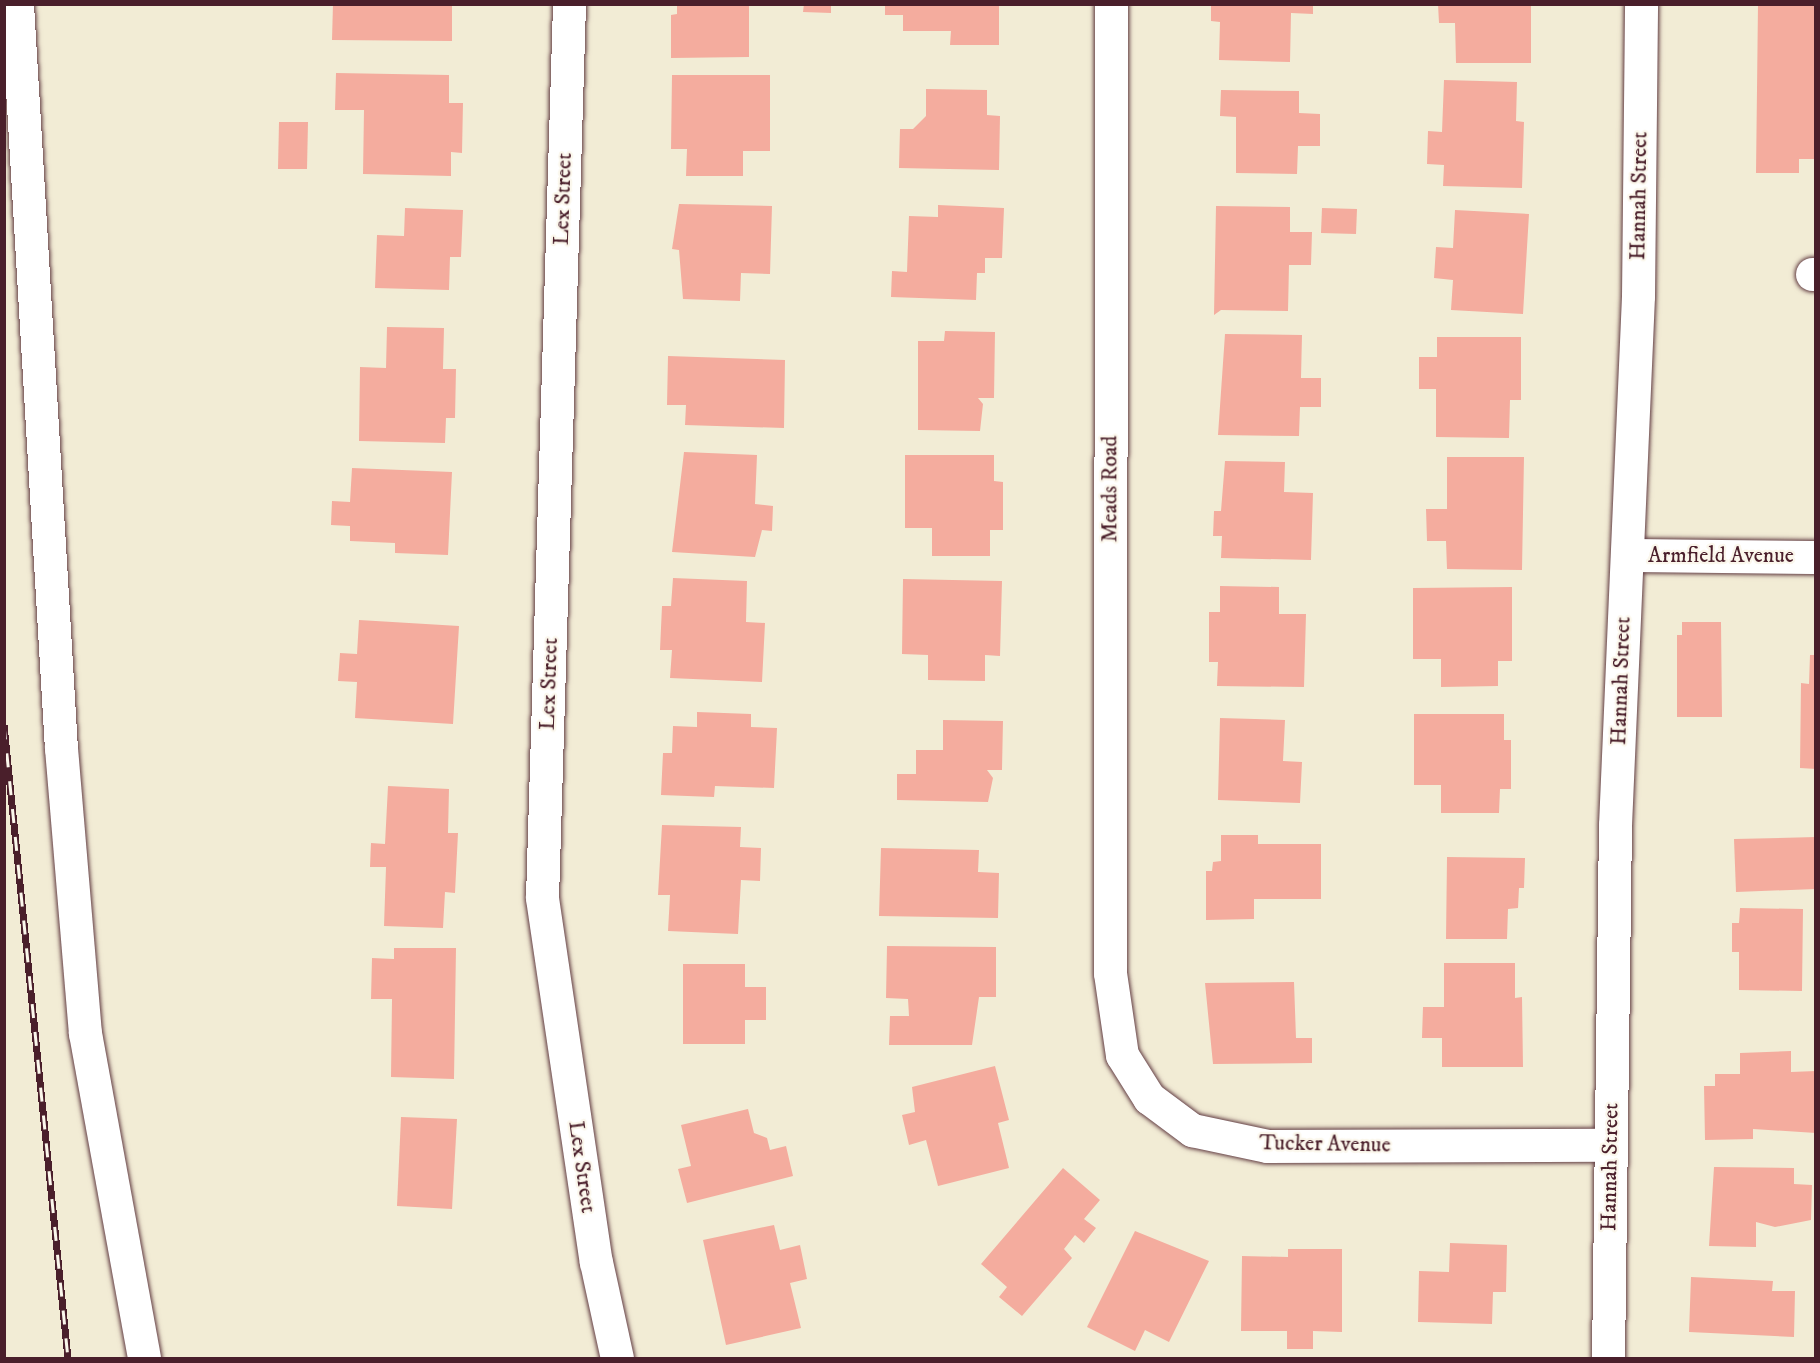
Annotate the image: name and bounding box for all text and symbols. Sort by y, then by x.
street label: Hannah Street [1625,132,1653,260]
street label: Lex Street [548,152,578,246]
street label: Meads Road [1097,436,1123,542]
street label: Armfield Avenue [1648,543,1794,569]
street label: Hannah Street [1606,616,1636,746]
street label: Lex Street [534,637,564,731]
street label: Hannah Street [1596,1103,1624,1231]
street label: Lex Street [562,1119,602,1215]
street label: Tucker Avenue [1259,1130,1391,1158]

